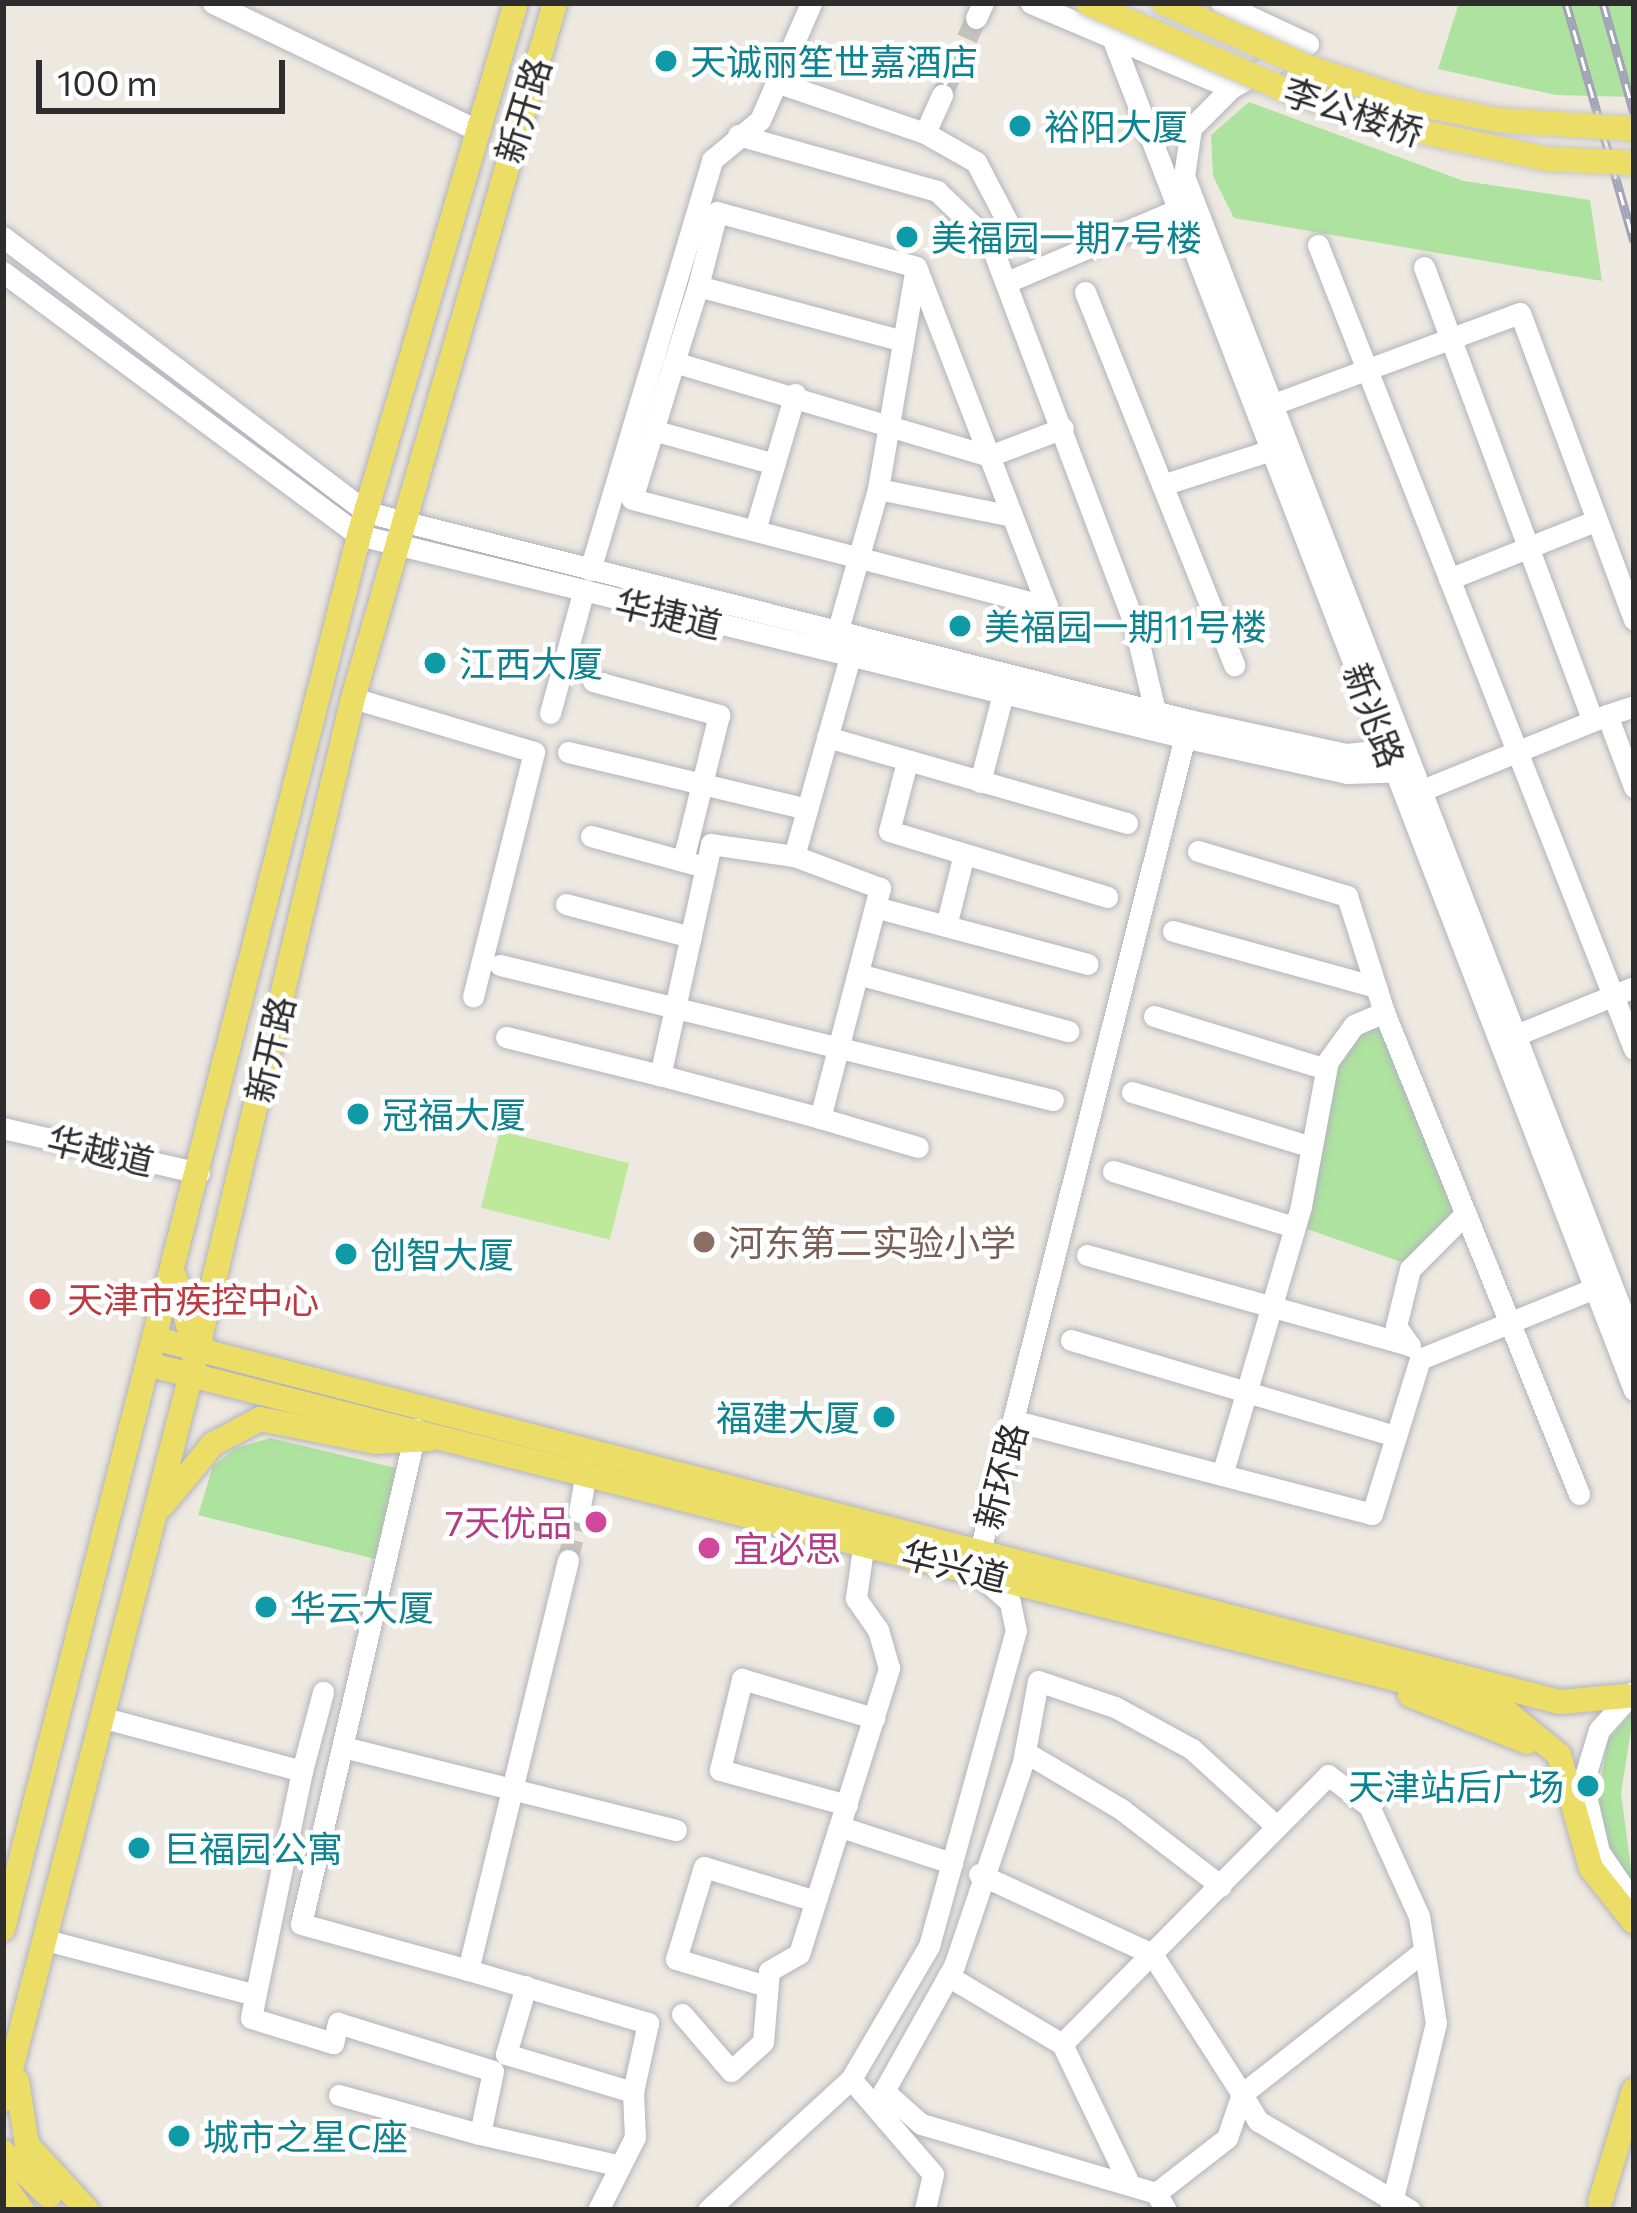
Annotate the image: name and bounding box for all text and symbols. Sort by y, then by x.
scale bar [42,36,291,110]
place label: 天诚丽笙世嘉酒店 [690,39,978,83]
marker: 天诚丽笙世嘉酒店 [653,48,679,74]
street label: 新开路 [486,52,558,168]
text: 100 m [57,59,158,103]
street label: 李公楼桥 [1279,68,1429,154]
place label: 裕阳大厦 [1044,104,1188,148]
marker: 裕阳大厦 [1007,113,1033,139]
place label: 美福园一期7号楼 [931,215,1202,259]
marker: 美福园一期7号楼 [894,224,920,250]
street label: 华捷道 [612,580,726,646]
place label: 美福园一期11号楼 [984,604,1267,648]
marker: 美福园一期11号楼 [947,613,973,639]
place label: 江西大厦 [459,641,603,685]
marker: 江西大厦 [422,650,448,676]
street label: 新兆路 [1335,657,1415,773]
street label: 新开路 [236,992,302,1106]
place label: 冠福大厦 [382,1092,526,1136]
marker: 冠福大厦 [345,1101,371,1127]
street label: 华越道 [44,1117,158,1183]
place label: 河东第二实验小学 [728,1220,1016,1264]
marker: 河东第二实验小学 [691,1229,717,1255]
place label: 创智大厦 [370,1232,514,1276]
marker: 创智大厦 [333,1241,359,1267]
place label: 天津市疾控中心 [67,1277,319,1321]
marker: 天津市疾控中心 [24,1283,56,1315]
place label: 福建大厦 [716,1395,860,1439]
marker: 福建大厦 [871,1404,897,1430]
street label: 新环路 [965,1418,1035,1534]
place label: 7天优品 [445,1500,572,1544]
marker: 7天优品 [583,1509,609,1535]
place label: 宜必思 [733,1526,841,1570]
street label: 华兴道 [897,1531,1013,1599]
marker: 宜必思 [696,1535,722,1561]
place label: 华云大厦 [290,1585,434,1629]
marker: 华云大厦 [253,1594,279,1620]
place label: 天津站后广场 [1348,1764,1564,1808]
marker: 天津站后广场 [1575,1773,1601,1799]
place label: 巨福园公寓 [163,1826,343,1870]
marker: 巨福园公寓 [126,1835,152,1861]
place label: 城市之星C座 [203,2114,408,2158]
marker: 城市之星C座 [166,2123,192,2149]

